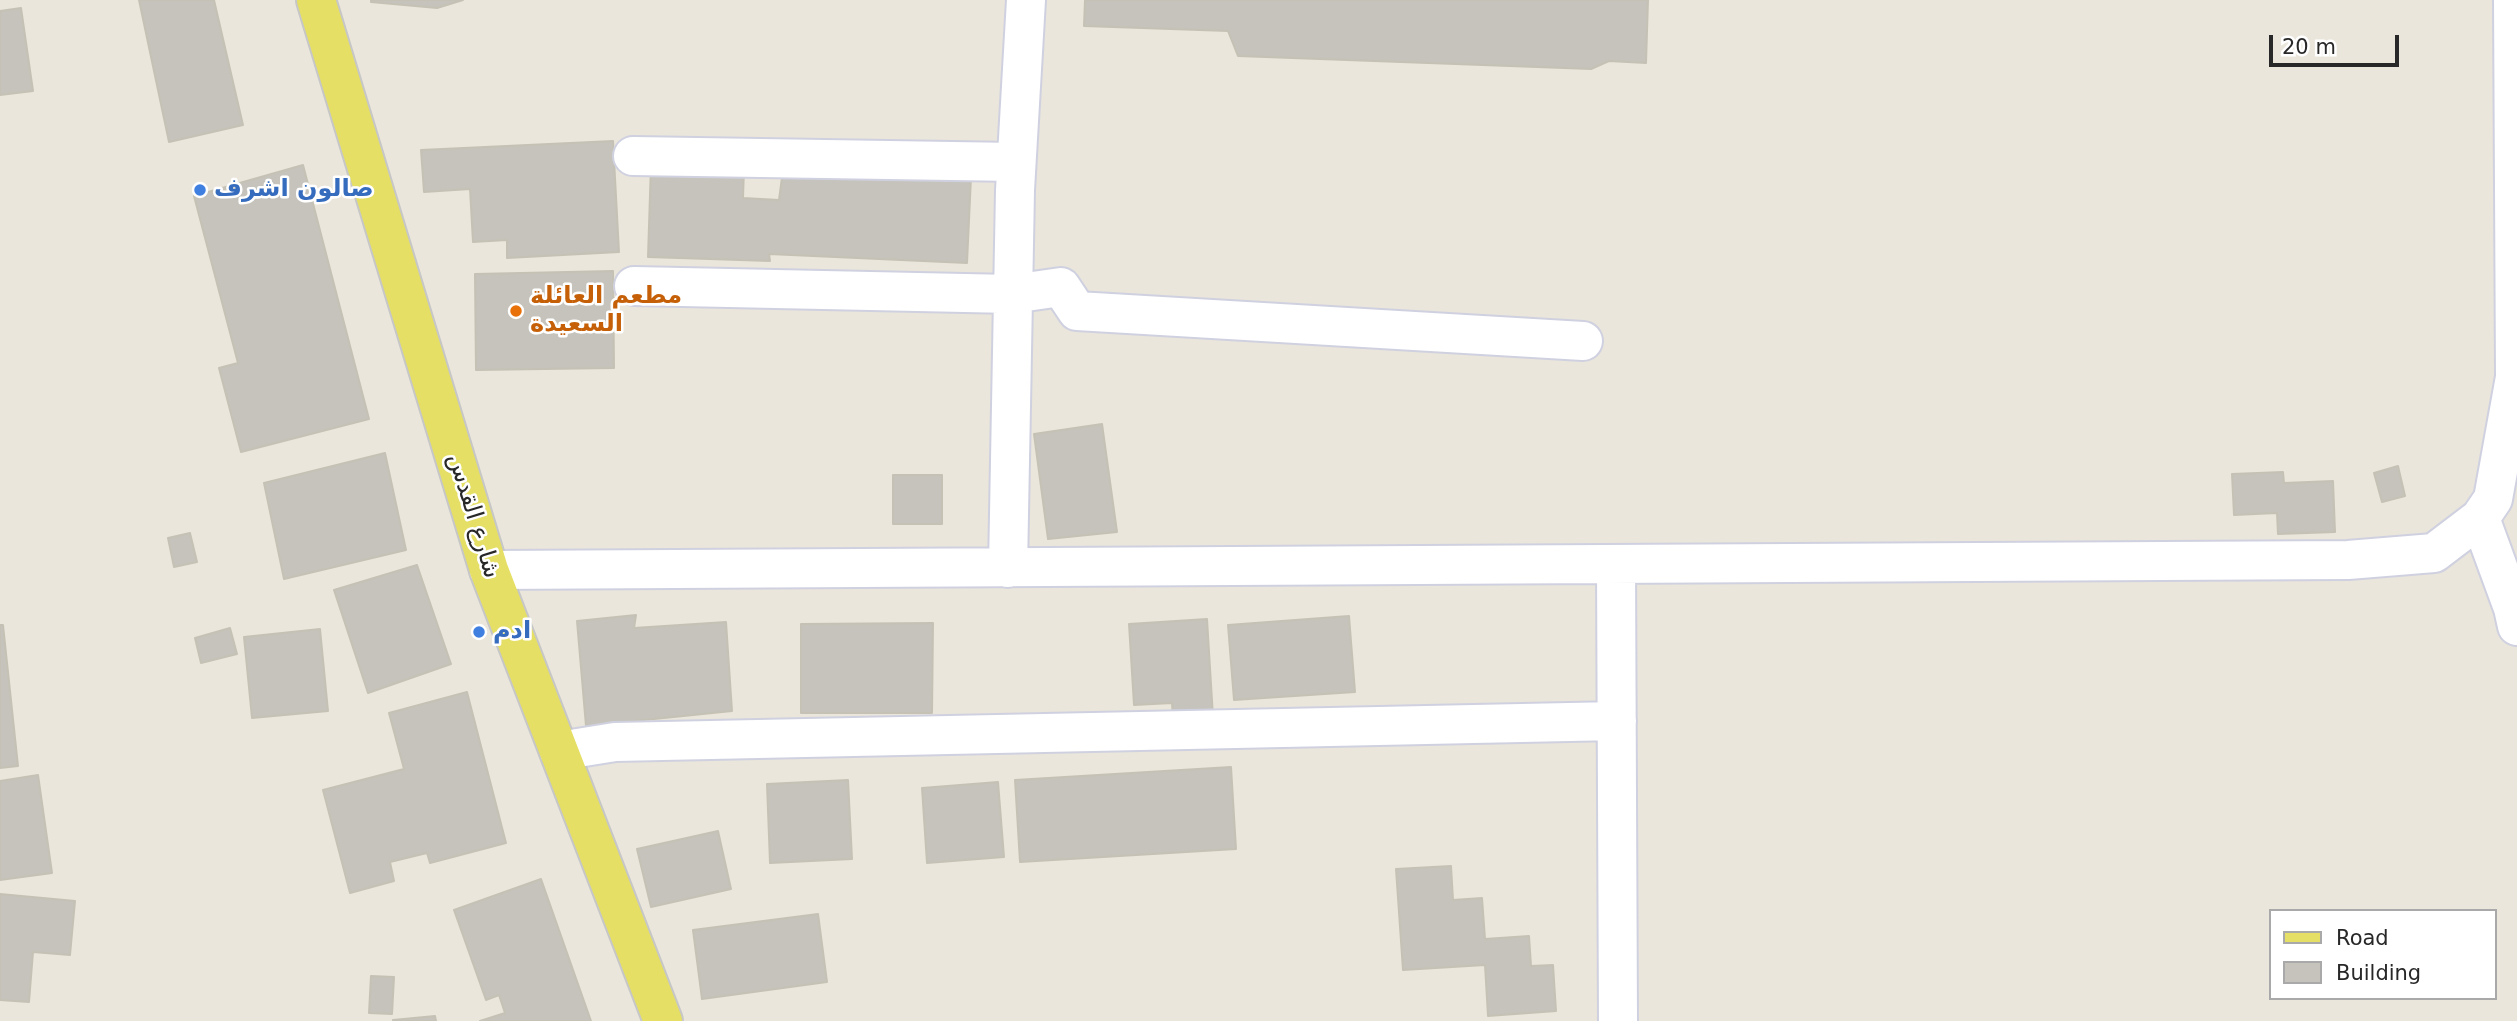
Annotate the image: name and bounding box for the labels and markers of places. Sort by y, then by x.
place label: صالون اشرف [214,176,374,204]
marker: صالون اشرف [192,182,208,198]
place label: مطعم العائلة السعيدة [530,283,682,339]
marker: مطعم العائلة السعيدة [508,303,524,319]
place label: ادم [493,618,531,646]
marker: ادم [471,624,487,640]

